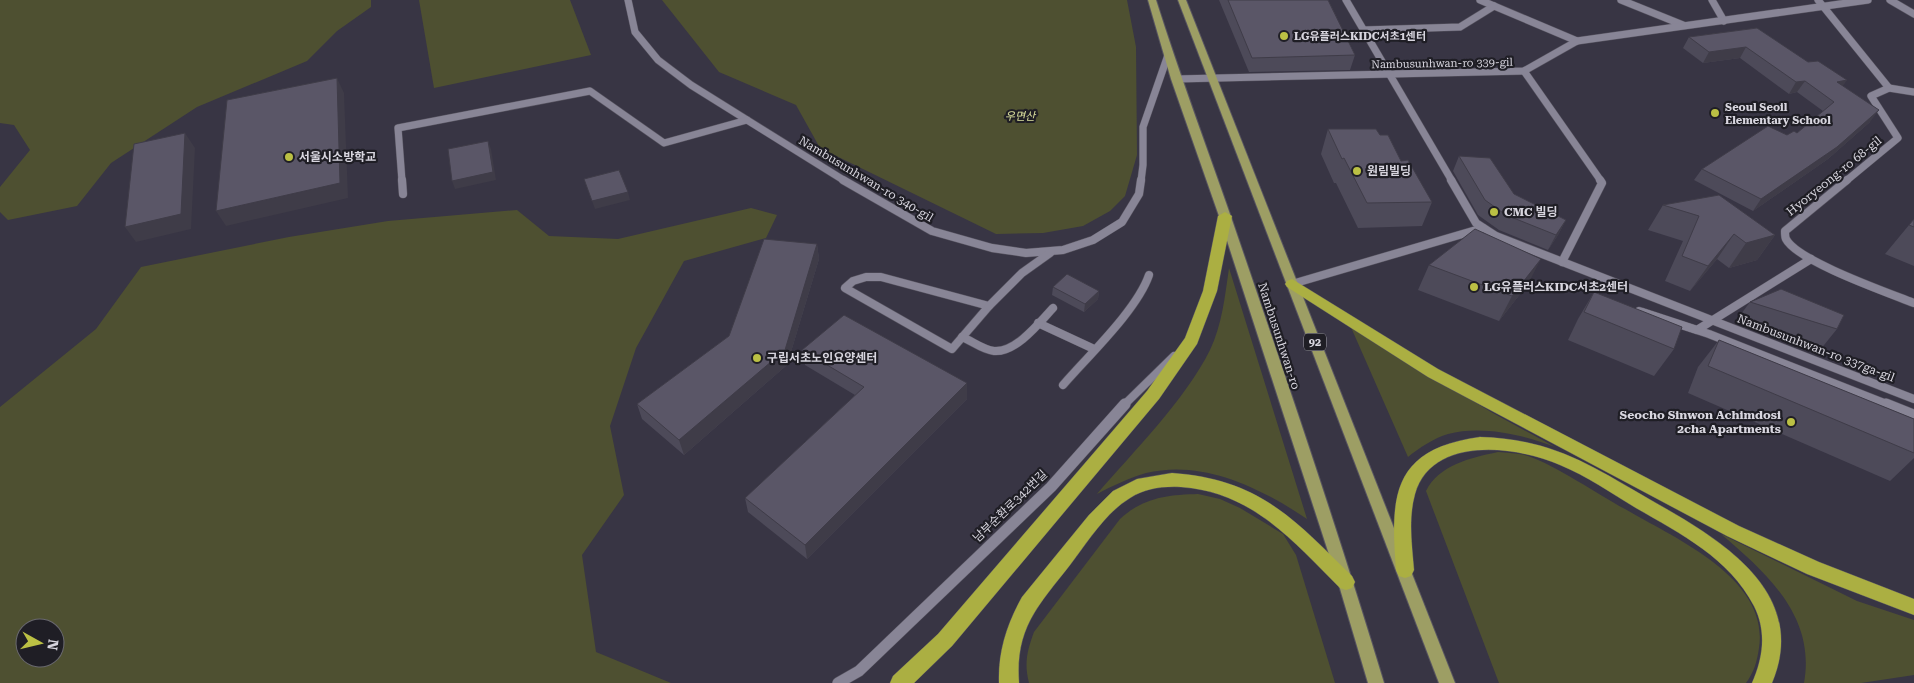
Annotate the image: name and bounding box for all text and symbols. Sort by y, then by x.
marker: LG유플러스KIDC서초1센터 [1278,30,1290,42]
place label: LG유플러스KIDC서초1센터 [1294,30,1426,43]
street label: Nambusunhwan-ro 339-gil [1371,56,1514,71]
place label: Seoul Seoil Elementary School [1725,101,1831,127]
marker: Seoul Seoil Elementary School [1709,107,1721,119]
park label: 우면산 [1005,110,1037,123]
street label: Nambusunhwan-ro 340-gil [796,133,936,225]
street label: Hyoryeong-ro 68-gil [1784,133,1885,219]
place label: 서울시소방학교 [299,150,376,164]
marker: 서울시소방학교 [283,151,295,163]
place label: 원림빌딩 [1367,164,1411,178]
marker: 원림빌딩 [1351,165,1363,177]
place label: CMC 빌딩 [1504,205,1558,219]
marker: CMC 빌딩 [1488,206,1500,218]
place label: LG유플러스KIDC서초2센터 [1484,280,1628,294]
street label: Nambusunhwan-ro [1255,281,1303,391]
marker: LG유플러스KIDC서초2센터 [1468,281,1480,293]
street label: Nambusunhwan-ro 337ga-gil [1735,311,1897,385]
road number: 92 [1304,334,1326,351]
place label: 구립서초노인요양센터 [767,351,877,365]
marker: 구립서초노인요양센터 [751,352,763,364]
place label: Seocho Sinwon Achimdosi 2cha Apartments [1619,408,1781,436]
marker: Seocho Sinwon Achimdosi 2cha Apartments [1785,416,1797,428]
street label: 남부순환로342번길 [970,467,1050,545]
north arrow [15,618,65,668]
text: N [44,638,62,651]

